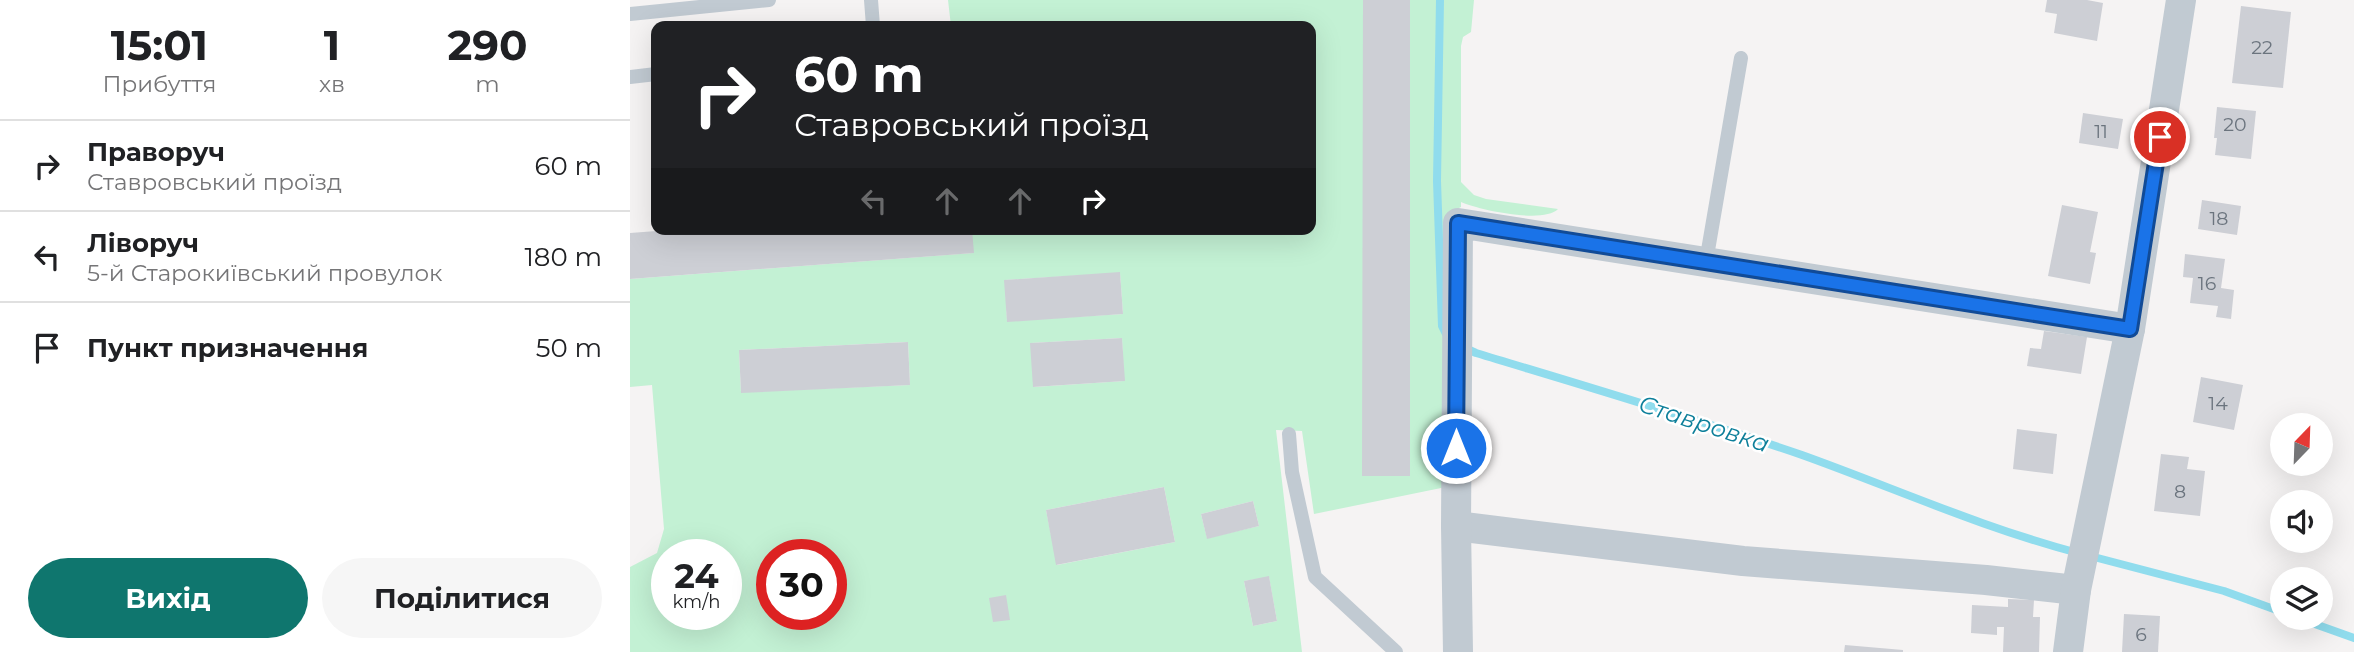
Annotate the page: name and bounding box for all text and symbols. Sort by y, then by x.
text: 15:01 [111,19,208,71]
text: 1 [324,19,340,71]
text: 290 [447,19,528,71]
house number: 22 [2251,36,2273,59]
text: 60 m [794,45,924,104]
icon: right [679,49,770,140]
text: Прибуття [102,70,216,98]
text: хв [319,70,345,98]
text: m [475,70,500,98]
text: Ставровський проїзд [794,105,1149,144]
pin [2130,107,2190,167]
house number: 20 [2223,113,2247,136]
icon: arrive [2141,118,2179,156]
house number: 11 [2094,120,2108,143]
text: Праворуч [87,136,225,168]
icon: right [28,147,66,185]
text: 60 m [535,150,602,182]
text: Ставровський проїзд [87,168,342,196]
icon: left [855,182,893,220]
icon: ahead [928,182,966,220]
icon: ahead [1001,182,1039,220]
icon: right [1074,182,1112,220]
house number: 18 [2210,207,2228,230]
text: Ліворуч [87,227,199,259]
icon: left [28,238,66,276]
text: 180 m [524,241,602,273]
text: 5-й Старокиївський провулок [87,259,443,287]
house number: 16 [2198,272,2216,295]
icon: arrive [28,329,66,367]
text: Пункт призначення [87,332,368,364]
text: 50 m [536,332,602,364]
water label: Ставровка [1635,389,1773,458]
house number: 14 [2208,392,2228,415]
position arrow [1419,411,1493,485]
north arrow [2270,413,2333,476]
map controls [2270,413,2333,630]
house number: 8 [2174,480,2186,503]
button: sound [2270,490,2333,553]
speed limit sign: 30 [756,539,847,630]
text: 24 [674,554,719,597]
button: Вихід [28,558,308,638]
button: Поділитися [322,558,602,638]
button: layers [2270,567,2333,630]
text: km/h [672,591,721,613]
house number: 6 [2135,623,2147,646]

